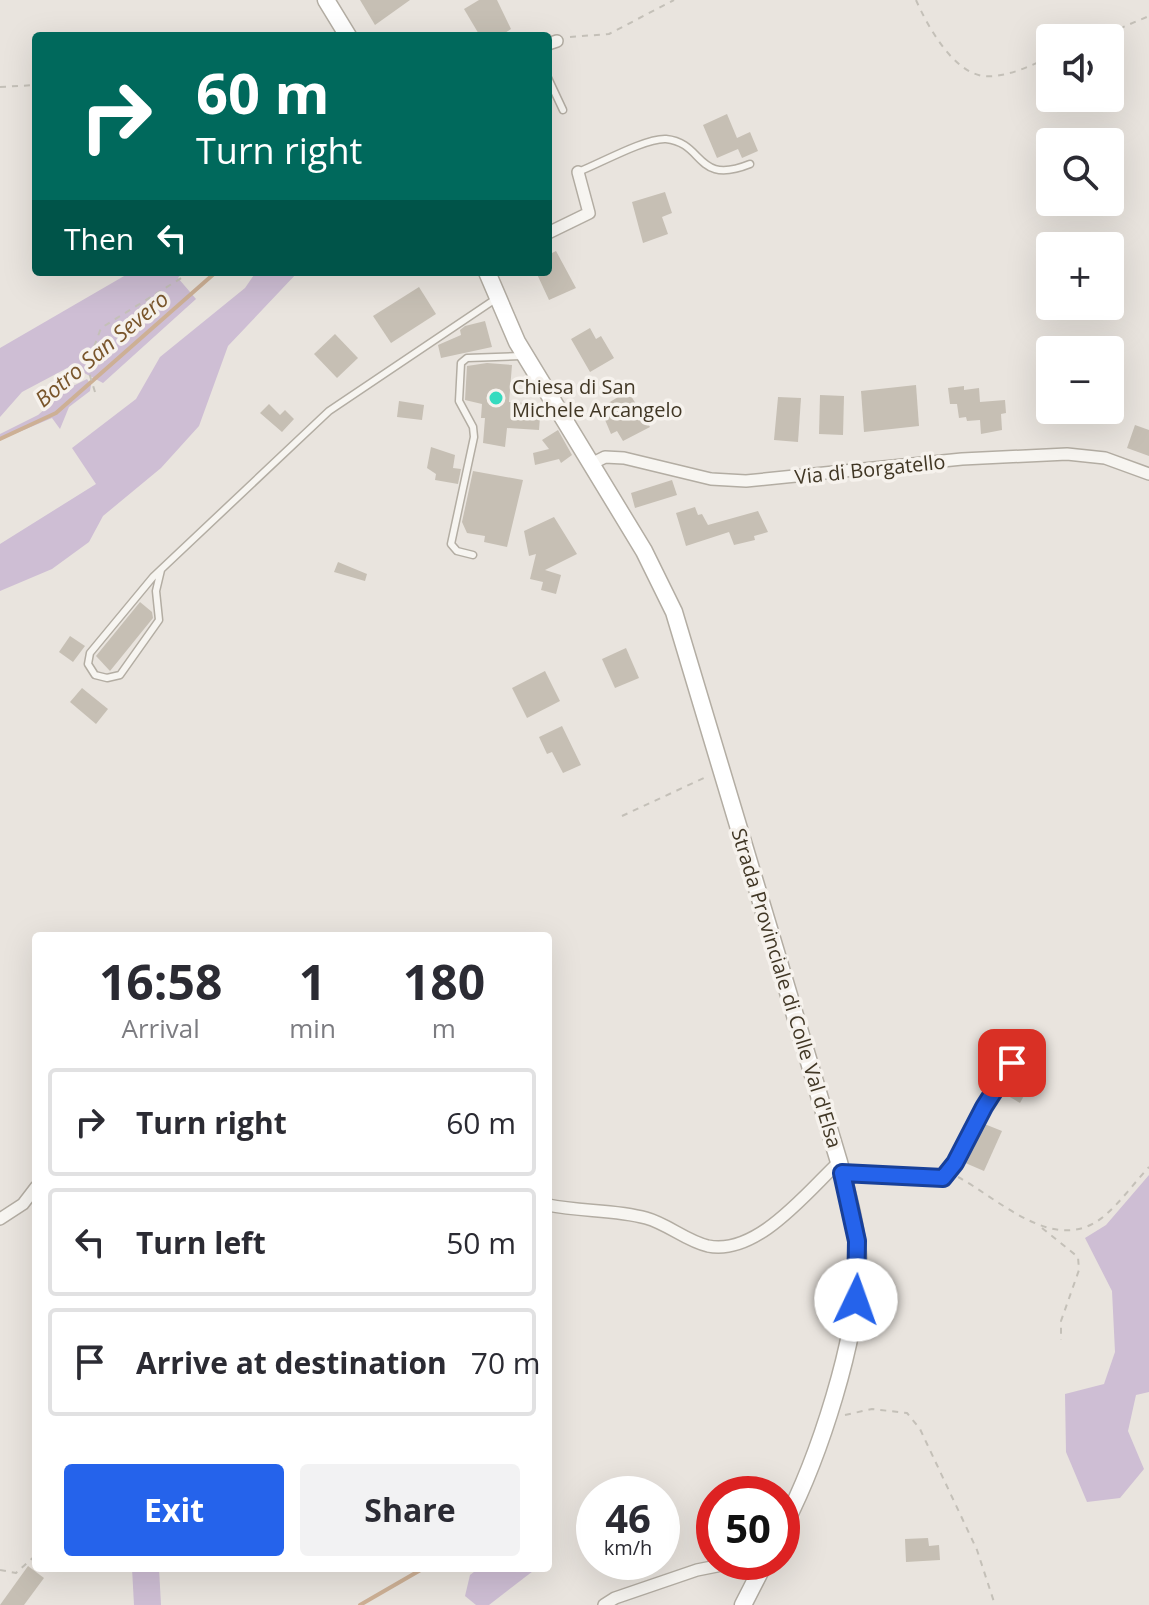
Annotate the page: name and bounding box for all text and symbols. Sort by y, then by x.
map controls [1036,24,1124,424]
button: sound [1036,24,1124,112]
text: 60 m [196,54,330,130]
icon: right [64,64,168,168]
text: Turn right [196,126,362,175]
button: search [1036,128,1124,216]
icon: left [150,216,194,260]
text: Then [64,218,134,259]
button: + [1036,232,1124,320]
water label: Botro San Severo [28,283,174,413]
button: − [1036,336,1124,424]
place label: Chiesa di San Michele Arcangelo [512,373,683,423]
marker: Chiesa di San Michele Arcangelo [487,389,505,407]
street label: Via di Borgatello [793,448,947,490]
street label: Strada Provinciale di Colle Val d'Elsa [725,825,849,1151]
text: 16:58 [99,949,222,1014]
text: 1 [299,949,326,1014]
text: 180 [403,949,485,1014]
text: Arrival [121,1010,200,1046]
text: min [289,1010,336,1046]
text: m [432,1010,456,1046]
pin [978,1029,1046,1097]
icon: arrive [990,1041,1034,1085]
icon: right [68,1100,112,1144]
text: Turn right [136,1102,287,1143]
text: 60 m [446,1102,516,1143]
icon: left [68,1220,112,1264]
text: Turn left [136,1222,266,1263]
text: 50 m [446,1222,516,1263]
position arrow [814,1258,898,1342]
icon: arrive [68,1340,112,1384]
text: Arrive at destination [136,1342,447,1383]
text: 70 m [471,1342,541,1383]
button: Exit [64,1464,284,1556]
button: Share [300,1464,520,1556]
speed limit sign: 50 [696,1476,800,1580]
text: 46 [605,1490,651,1545]
text: km/h [604,1534,652,1561]

